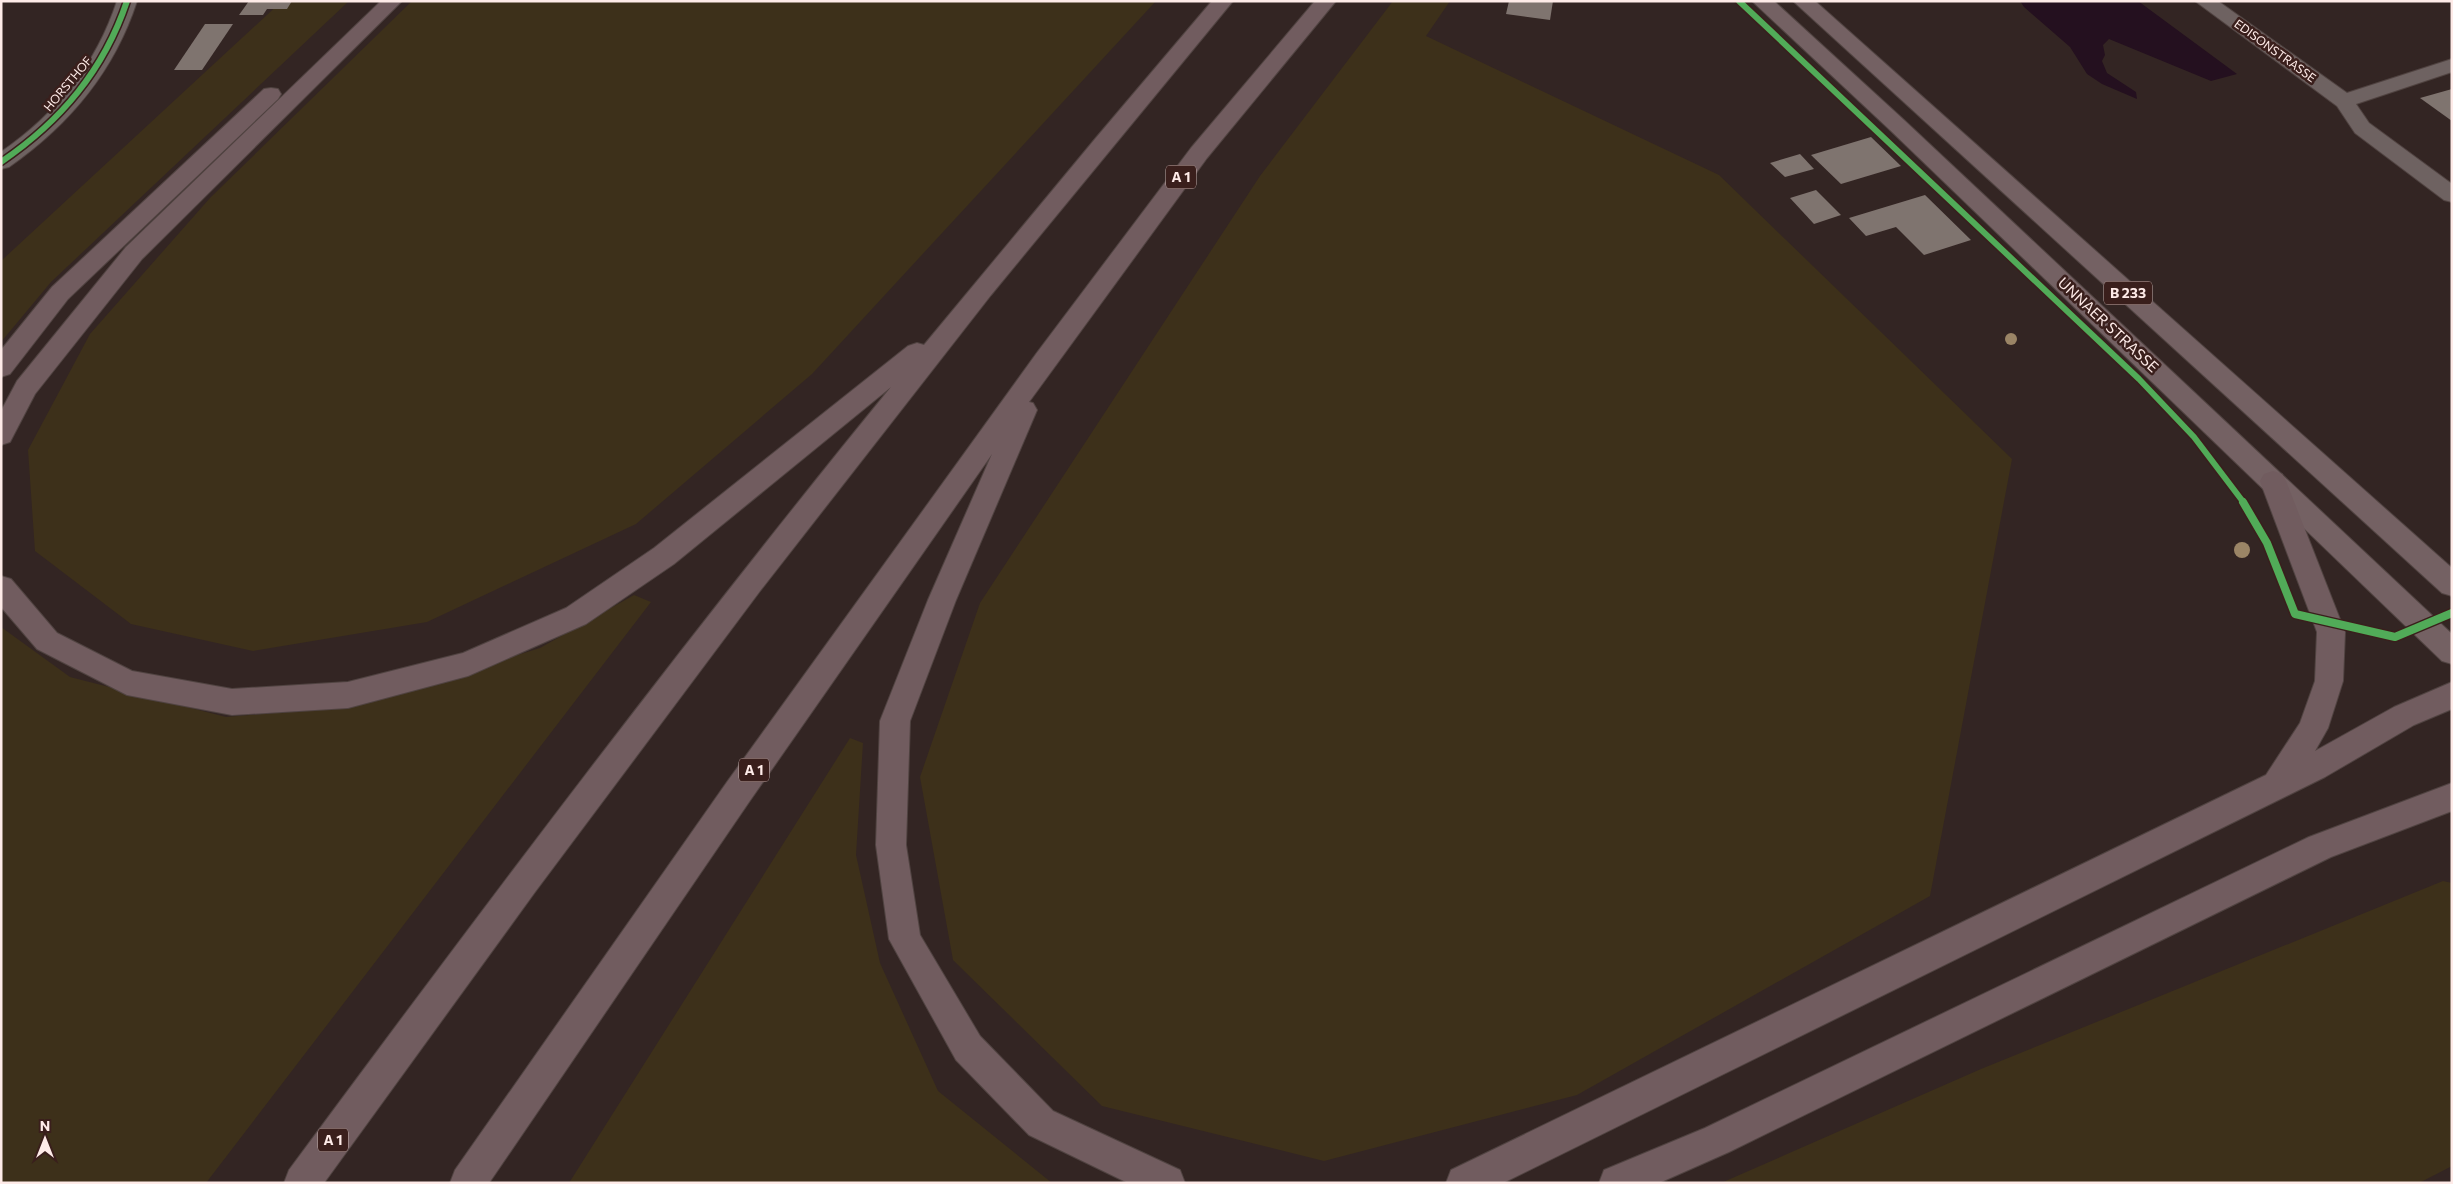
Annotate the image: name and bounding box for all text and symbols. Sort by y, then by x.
street label: EDISONSTRASSE [2232,16,2319,84]
street label: HORSTHOF [40,53,94,114]
road number: A 1 [1166,166,1196,188]
street label: UNNAER STRASSE [2055,273,2163,376]
road number: B 233 [2104,282,2152,304]
road number: A 1 [739,758,769,782]
north arrow [20,1114,70,1164]
text: N [40,1117,50,1134]
road number: A 1 [318,1128,348,1152]

